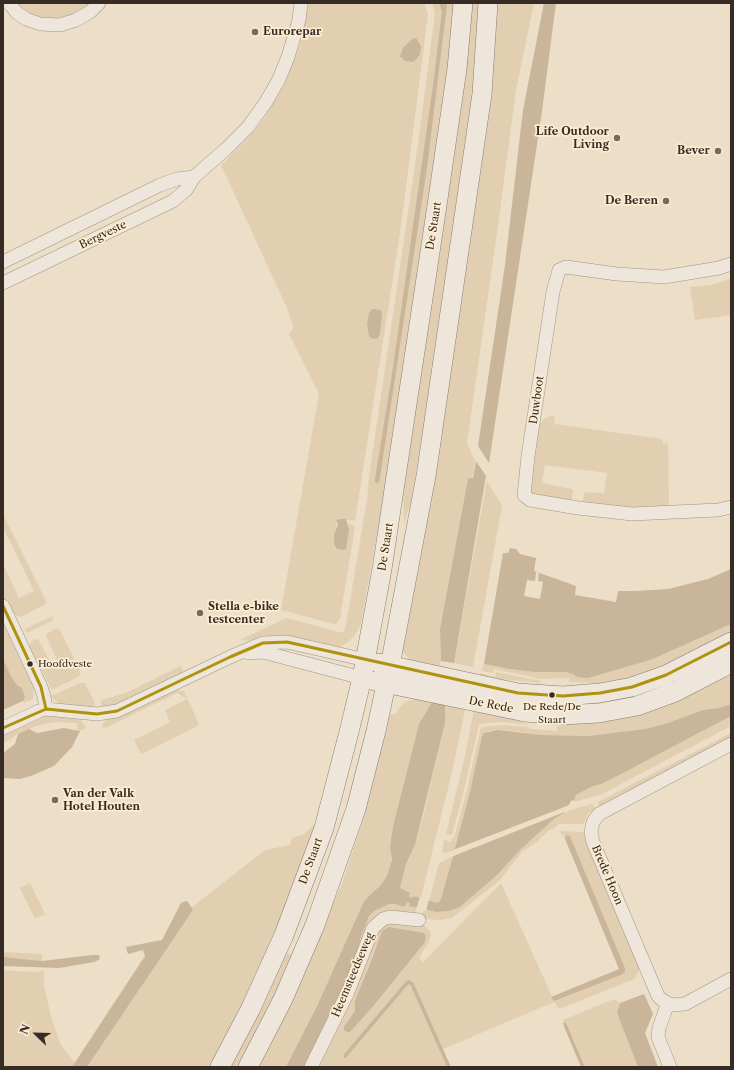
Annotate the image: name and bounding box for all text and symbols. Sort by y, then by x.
place label: Eurorepar [263,25,321,39]
marker: Eurorepar [250,27,260,37]
place label: Life Outdoor Living [536,125,609,151]
marker: Life Outdoor Living [612,133,622,143]
place label: Bever [677,144,710,158]
marker: Bever [713,146,723,156]
place label: De Beren [605,194,658,208]
marker: De Beren [661,196,671,206]
street label: De Staart [424,201,444,251]
street label: Bergveste [77,218,129,252]
street label: Duwboot [527,375,547,425]
street label: De Staart [376,522,396,572]
place label: Stella e-bike testcenter [208,600,279,626]
marker: Stella e-bike testcenter [195,608,205,618]
place label: Hoofdveste [38,658,92,670]
marker: Hoofdveste [25,659,35,669]
marker: De Rede/De Staart [547,690,557,700]
street label: De Rede [468,694,514,716]
place label: De Rede/De Staart [523,701,581,724]
place label: Van der Valk Hotel Houten [63,787,140,813]
marker: Van der Valk Hotel Houten [50,795,60,805]
street label: De Staart [296,836,326,886]
street label: Brede Hoon [588,843,626,907]
street label: Heemsteedseweg [329,931,377,1019]
north arrow [16,1014,56,1054]
text: N [17,1022,33,1036]

